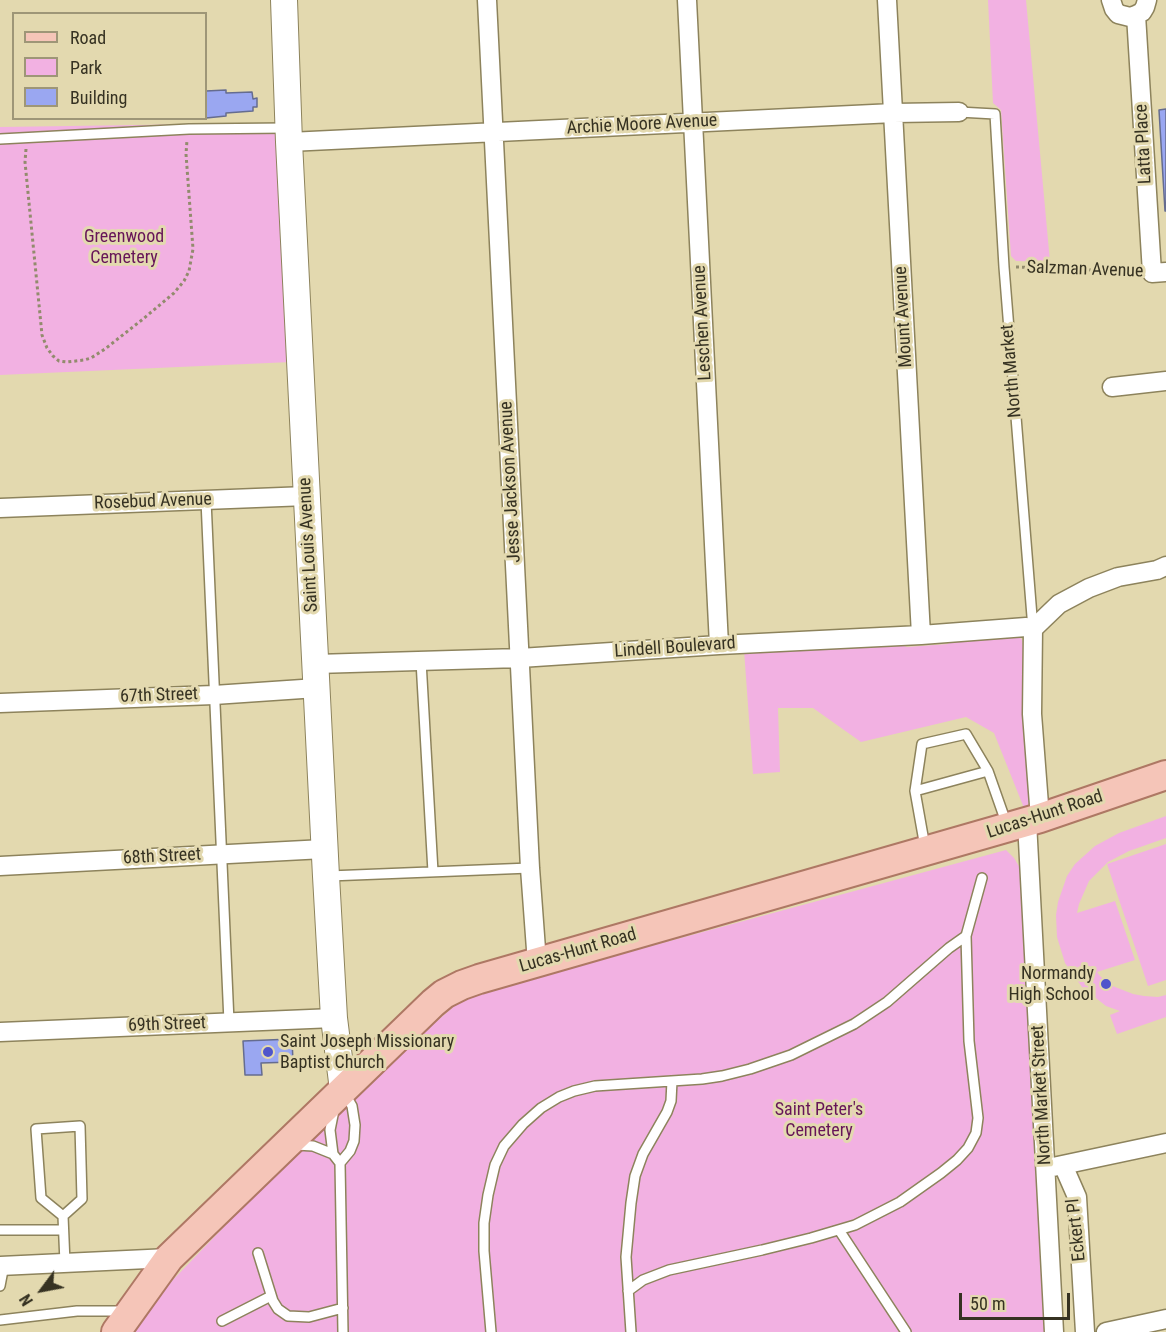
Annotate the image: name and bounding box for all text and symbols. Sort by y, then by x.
legend [12,12,207,120]
text: Road [70,27,106,48]
text: Park [70,57,102,78]
text: Building [70,87,127,108]
street label: Latta Place [1131,103,1157,185]
street label: Archie Moore Avenue [566,110,718,140]
park label: Greenwood Cemetery [84,226,164,268]
street label: Salzman Avenue [1026,257,1144,283]
street label: Leschen Avenue [689,265,717,381]
street label: Mount Avenue [891,266,917,368]
street label: North Market [997,323,1027,419]
street label: Jesse Jackson Avenue [496,401,526,563]
street label: Saint Louis Avenue [295,477,323,613]
street label: Rosebud Avenue [94,489,212,515]
street label: Lindell Boulevard [614,633,736,663]
street label: 67th Street [120,684,198,708]
street label: Lucas-Hunt Road [984,786,1106,844]
street label: 68th Street [122,844,202,870]
street label: Lucas-Hunt Road [517,924,639,978]
place label: Normandy High School [1008,963,1094,1006]
marker: Normandy High School [1099,977,1113,991]
street label: 69th Street [128,1013,206,1037]
street label: North Market Street [1028,1025,1056,1165]
place label: Saint Joseph Missionary Baptist Church [280,1031,454,1074]
marker: Saint Joseph Missionary Baptist Church [261,1045,275,1059]
park label: Saint Peter's Cemetery [775,1099,863,1142]
street label: Eckert Pl [1063,1198,1091,1262]
north arrow [12,1260,72,1320]
scale bar [962,1281,1073,1319]
text: N [16,1291,37,1309]
text: 50 m [970,1293,1005,1314]

